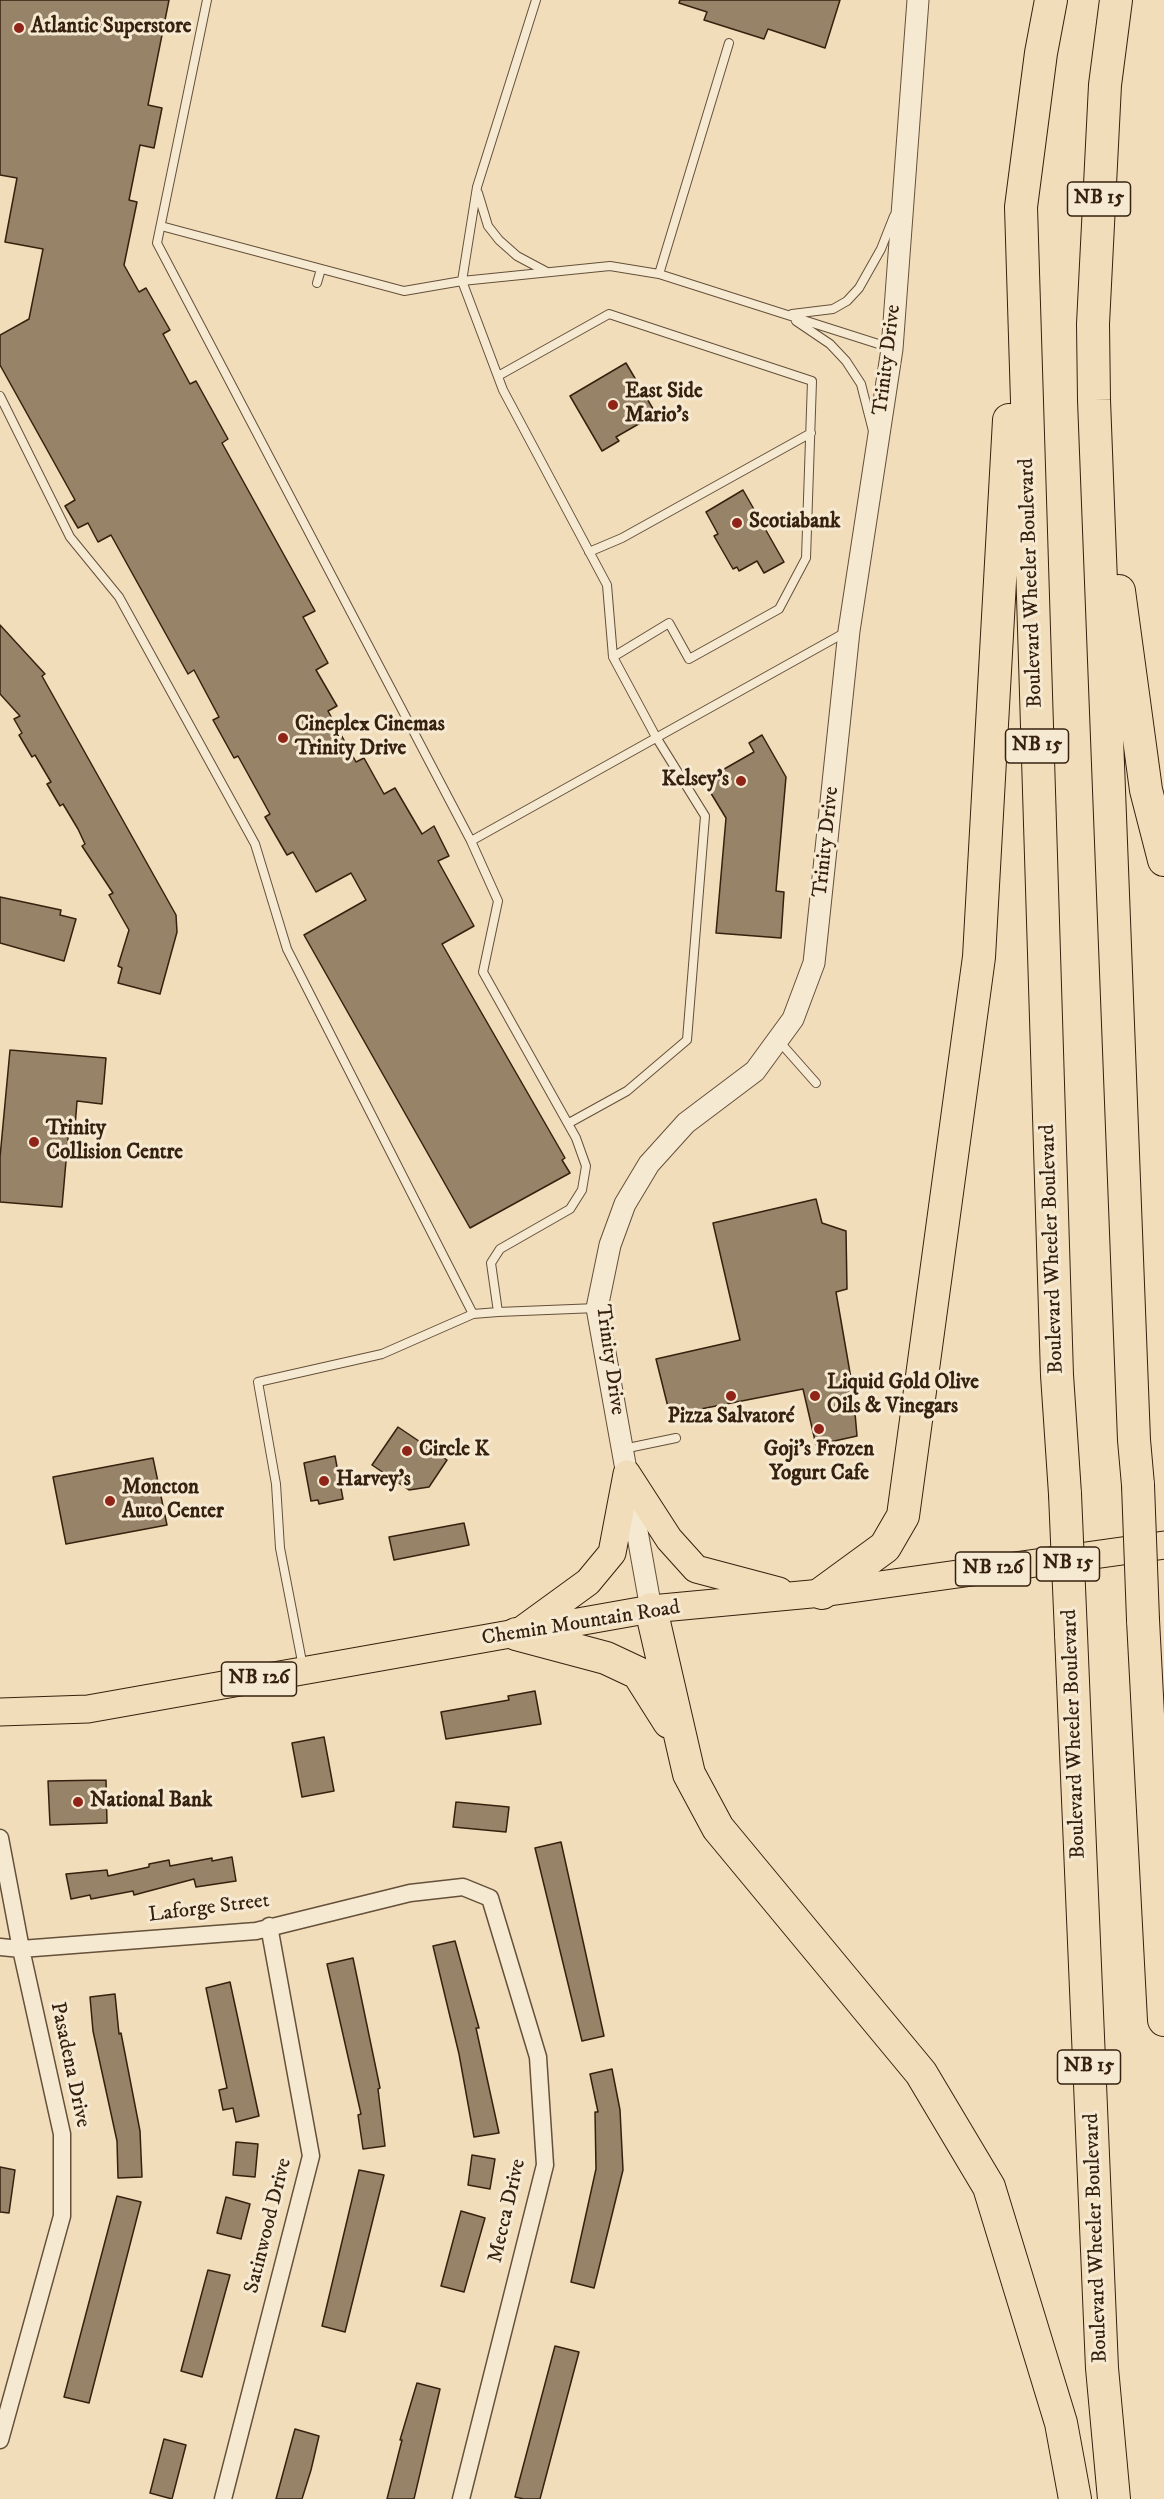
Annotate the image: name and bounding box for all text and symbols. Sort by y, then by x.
place label: Atlantic Superstore [31,15,191,41]
marker: Atlantic Superstore [12,21,26,35]
road number: NB 15 [1068,182,1130,216]
street label: Trinity Drive [869,303,907,417]
place label: East Side Mario's [625,380,703,430]
marker: East Side Mario's [606,398,620,412]
street label: Boulevard Wheeler Boulevard [1015,458,1049,708]
place label: Scotiabank [749,510,840,536]
marker: Scotiabank [730,516,744,530]
place label: Cineplex Cinemas Trinity Drive [295,713,445,763]
road number: NB 15 [1006,729,1068,763]
marker: Cineplex Cinemas Trinity Drive [276,731,290,745]
place label: Kelsey's [661,768,729,794]
marker: Kelsey's [734,774,748,788]
street label: Trinity Drive [809,785,845,899]
place label: Trinity Collision Centre [46,1117,183,1167]
street label: Boulevard Wheeler Boulevard [1036,1124,1070,1374]
marker: Trinity Collision Centre [27,1135,41,1149]
street label: Trinity Drive [589,1303,629,1417]
place label: Liquid Gold Olive Oils & Vinegars [827,1371,979,1421]
marker: Pizza Salvatoré [724,1389,738,1403]
marker: Liquid Gold Olive Oils & Vinegars [808,1389,822,1403]
place label: Pizza Salvatoré [668,1405,794,1431]
marker: Goji's Frozen Yogurt Cafe [812,1422,826,1436]
place label: Circle K [419,1438,489,1464]
place label: Goji's Frozen Yogurt Cafe [764,1438,874,1488]
marker: Circle K [400,1444,414,1458]
place label: Harvey's [336,1468,411,1494]
marker: Harvey's [317,1474,331,1488]
place label: Moncton Auto Center [122,1476,224,1526]
marker: Moncton Auto Center [103,1494,117,1508]
road number: NB 15 [1036,1547,1100,1581]
road number: NB 126 [956,1552,1030,1586]
street label: Chemin Mountain Road [480,1596,682,1652]
street label: Boulevard Wheeler Boulevard [1058,1609,1092,1859]
road number: NB 126 [222,1662,296,1696]
place label: National Bank [90,1789,212,1815]
marker: National Bank [71,1795,85,1809]
street label: Laforge Street [147,1889,271,1929]
street label: Pasadena Drive [43,2000,95,2130]
road number: NB 15 [1058,2050,1120,2084]
street label: Boulevard Wheeler Boulevard [1080,2113,1114,2363]
street label: Satinwood Drive [240,2156,298,2296]
street label: Mecca Drive [484,2157,532,2265]

